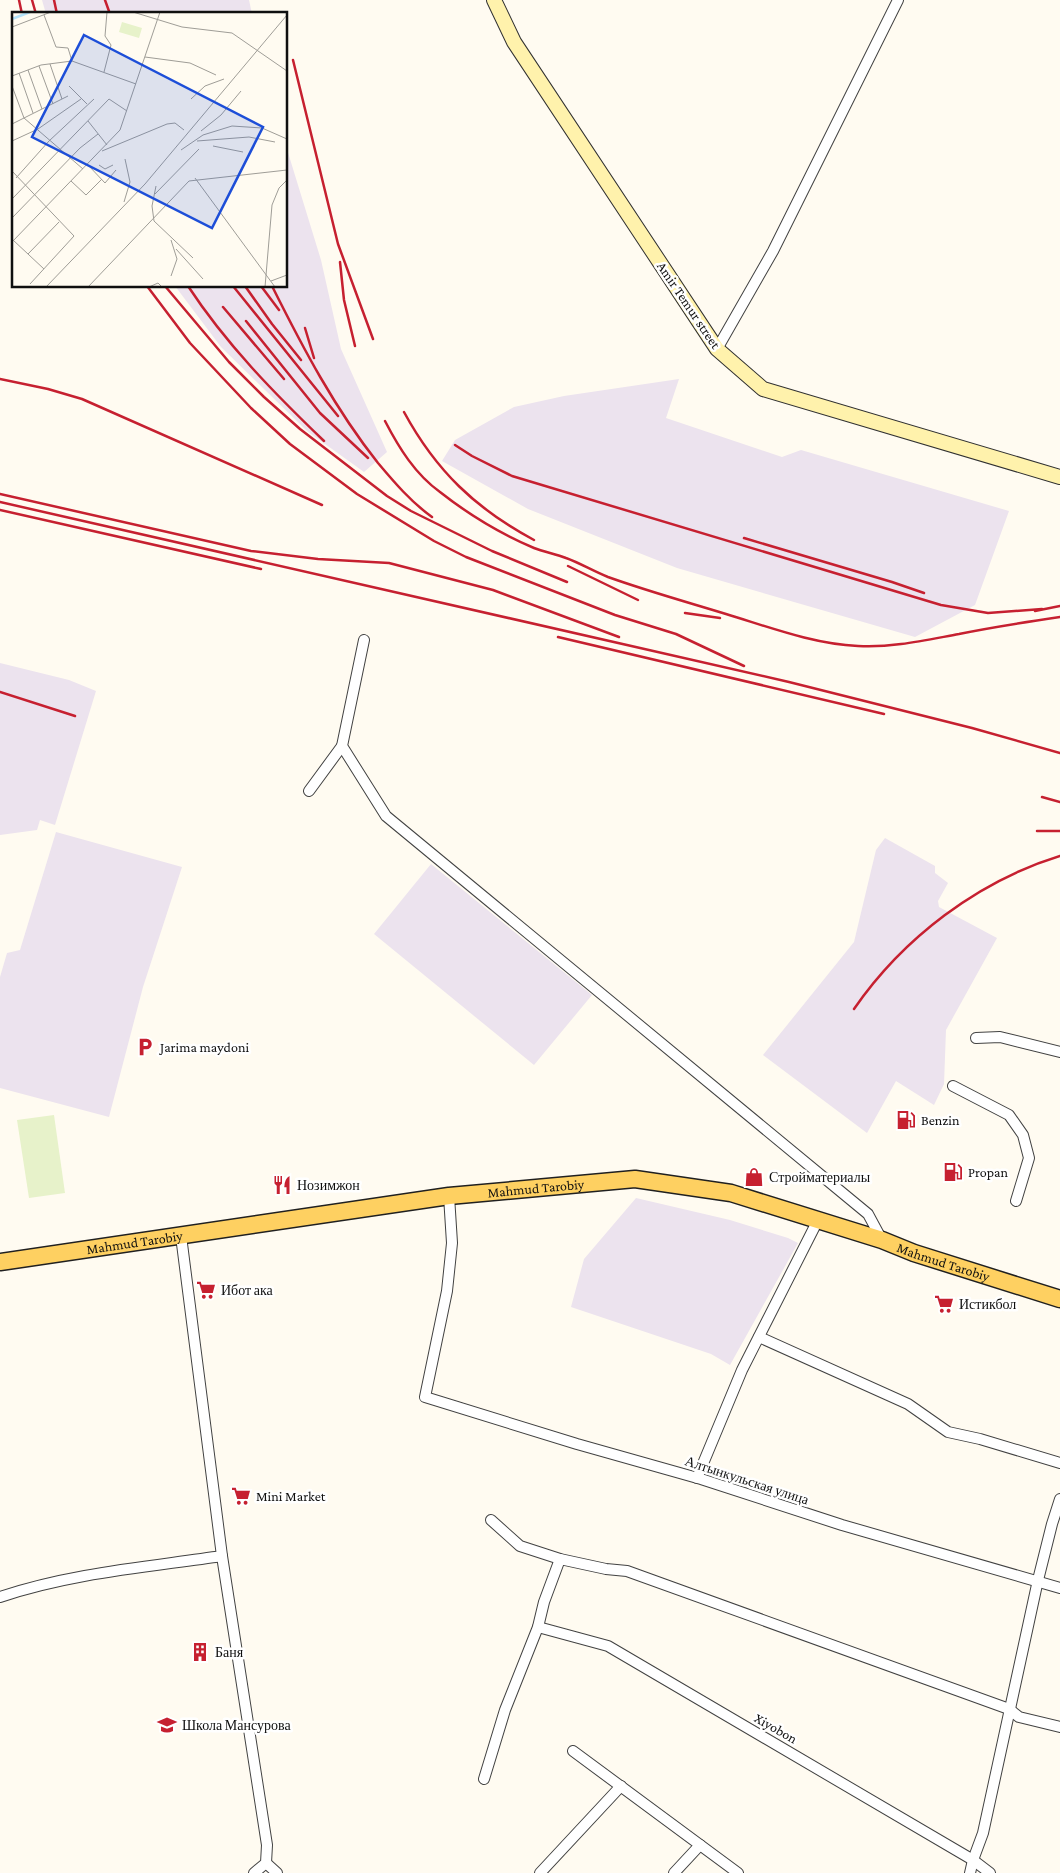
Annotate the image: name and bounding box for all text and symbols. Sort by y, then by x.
inset map [12,12,288,288]
street label: Amir Temur street [654,258,724,352]
parking icon: Jarima maydoni [134,1036,156,1058]
place label: Jarima maydoni [158,1039,249,1055]
fuel station icon: Benzin [895,1109,917,1131]
place label: Benzin [921,1112,960,1128]
fuel station icon: Propan [942,1161,964,1183]
place label: Propan [968,1164,1008,1180]
shop icon: Стройматериалы [743,1166,765,1188]
place label: Стройматериалы [769,1169,871,1185]
restaurant icon: Нозимжон [271,1174,293,1196]
street label: Mahmud Tarobiy [487,1176,585,1200]
place label: Нозимжон [297,1177,360,1193]
street label: Mahmud Tarobiy [85,1227,184,1257]
street label: Mahmud Tarobiy [895,1239,992,1285]
supermarket icon: Ибот ака [195,1279,217,1301]
place label: Ибот ака [221,1282,274,1298]
supermarket icon: Истикбол [933,1293,955,1315]
place label: Истикбол [959,1296,1016,1312]
street label: Алтынкульская улица [683,1452,812,1508]
supermarket icon: Mini Market [230,1485,252,1507]
place label: Mini Market [256,1488,326,1504]
building icon: Баня [189,1641,211,1663]
place label: Баня [215,1644,244,1660]
street label: Xiyobon [752,1709,801,1747]
school or university icon: Школа Мансурова [156,1714,178,1736]
place label: Школа Мансурова [182,1717,291,1733]

